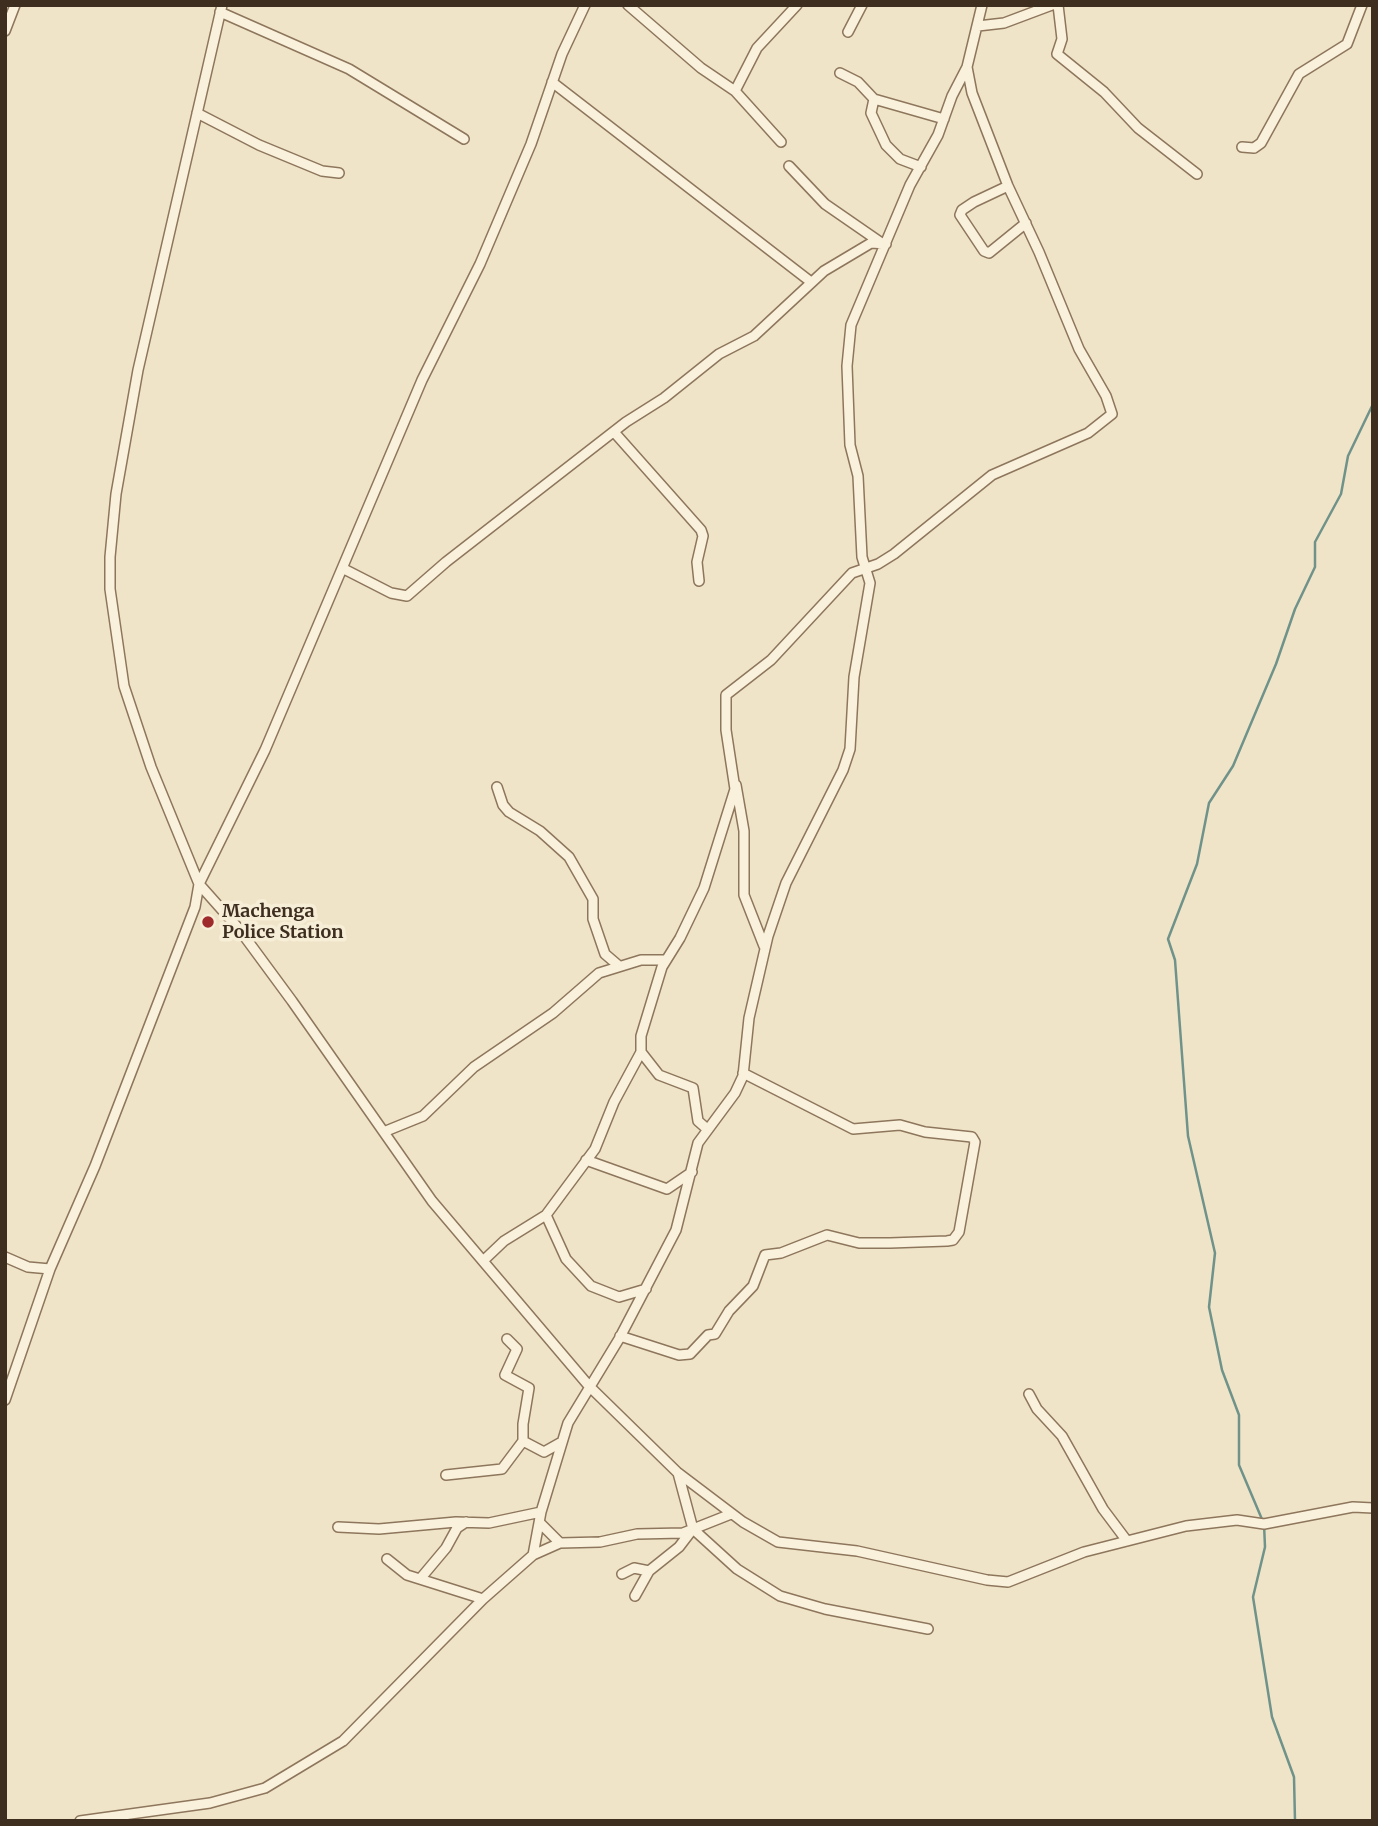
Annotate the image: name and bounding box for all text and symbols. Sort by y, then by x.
place label: Machenga Police Station [222,901,344,944]
marker: Machenga Police Station [200,914,216,930]

